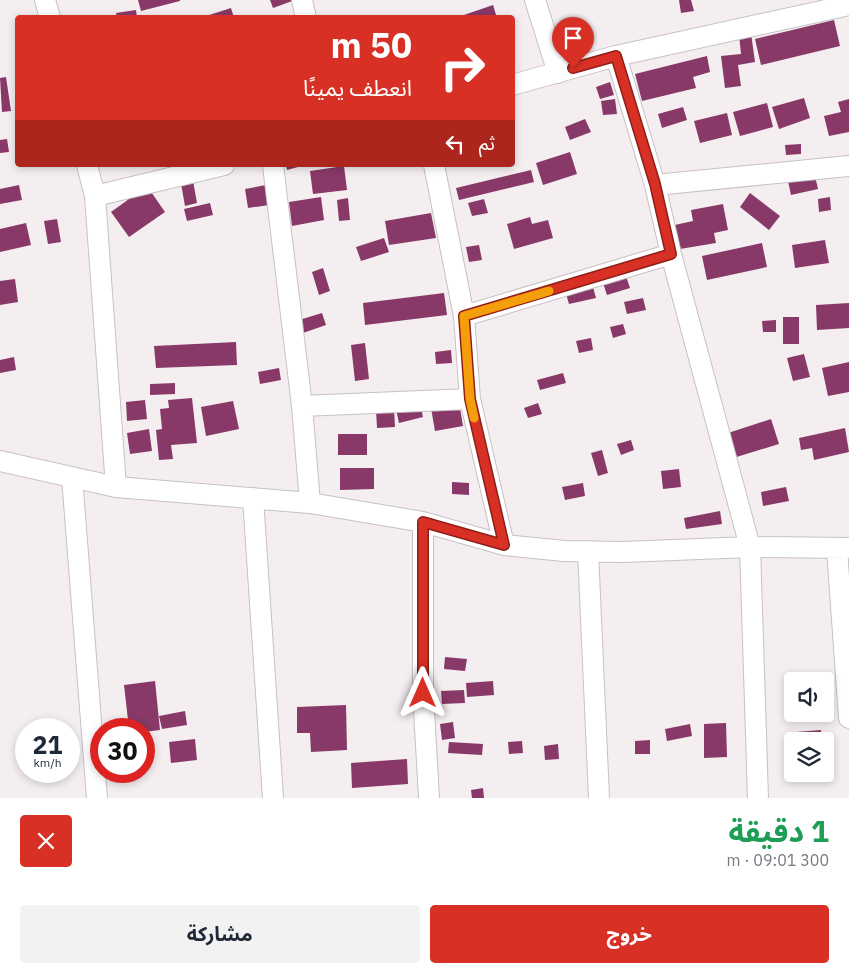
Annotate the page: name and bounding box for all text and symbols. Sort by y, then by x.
pin [552,17,594,68]
text: 50 m [330,22,412,68]
icon: arrive [559,24,587,52]
icon: right [430,35,495,100]
text: انعطف يمينًا [303,73,412,102]
icon: left [441,130,469,158]
text: ثم [479,131,495,155]
position arrow [396,666,448,718]
map controls [784,672,834,782]
button: sound [784,672,834,722]
speed limit sign: 30 [90,718,155,783]
text: 21 [32,728,63,761]
button: layers [784,732,834,782]
text: km/h [33,755,62,770]
text: 1 دقيقة [728,811,829,850]
button: close [20,815,72,867]
text: 300 m · 09:01 [727,850,829,870]
button: مشاركة [20,905,420,963]
button: خروج [430,905,829,963]

